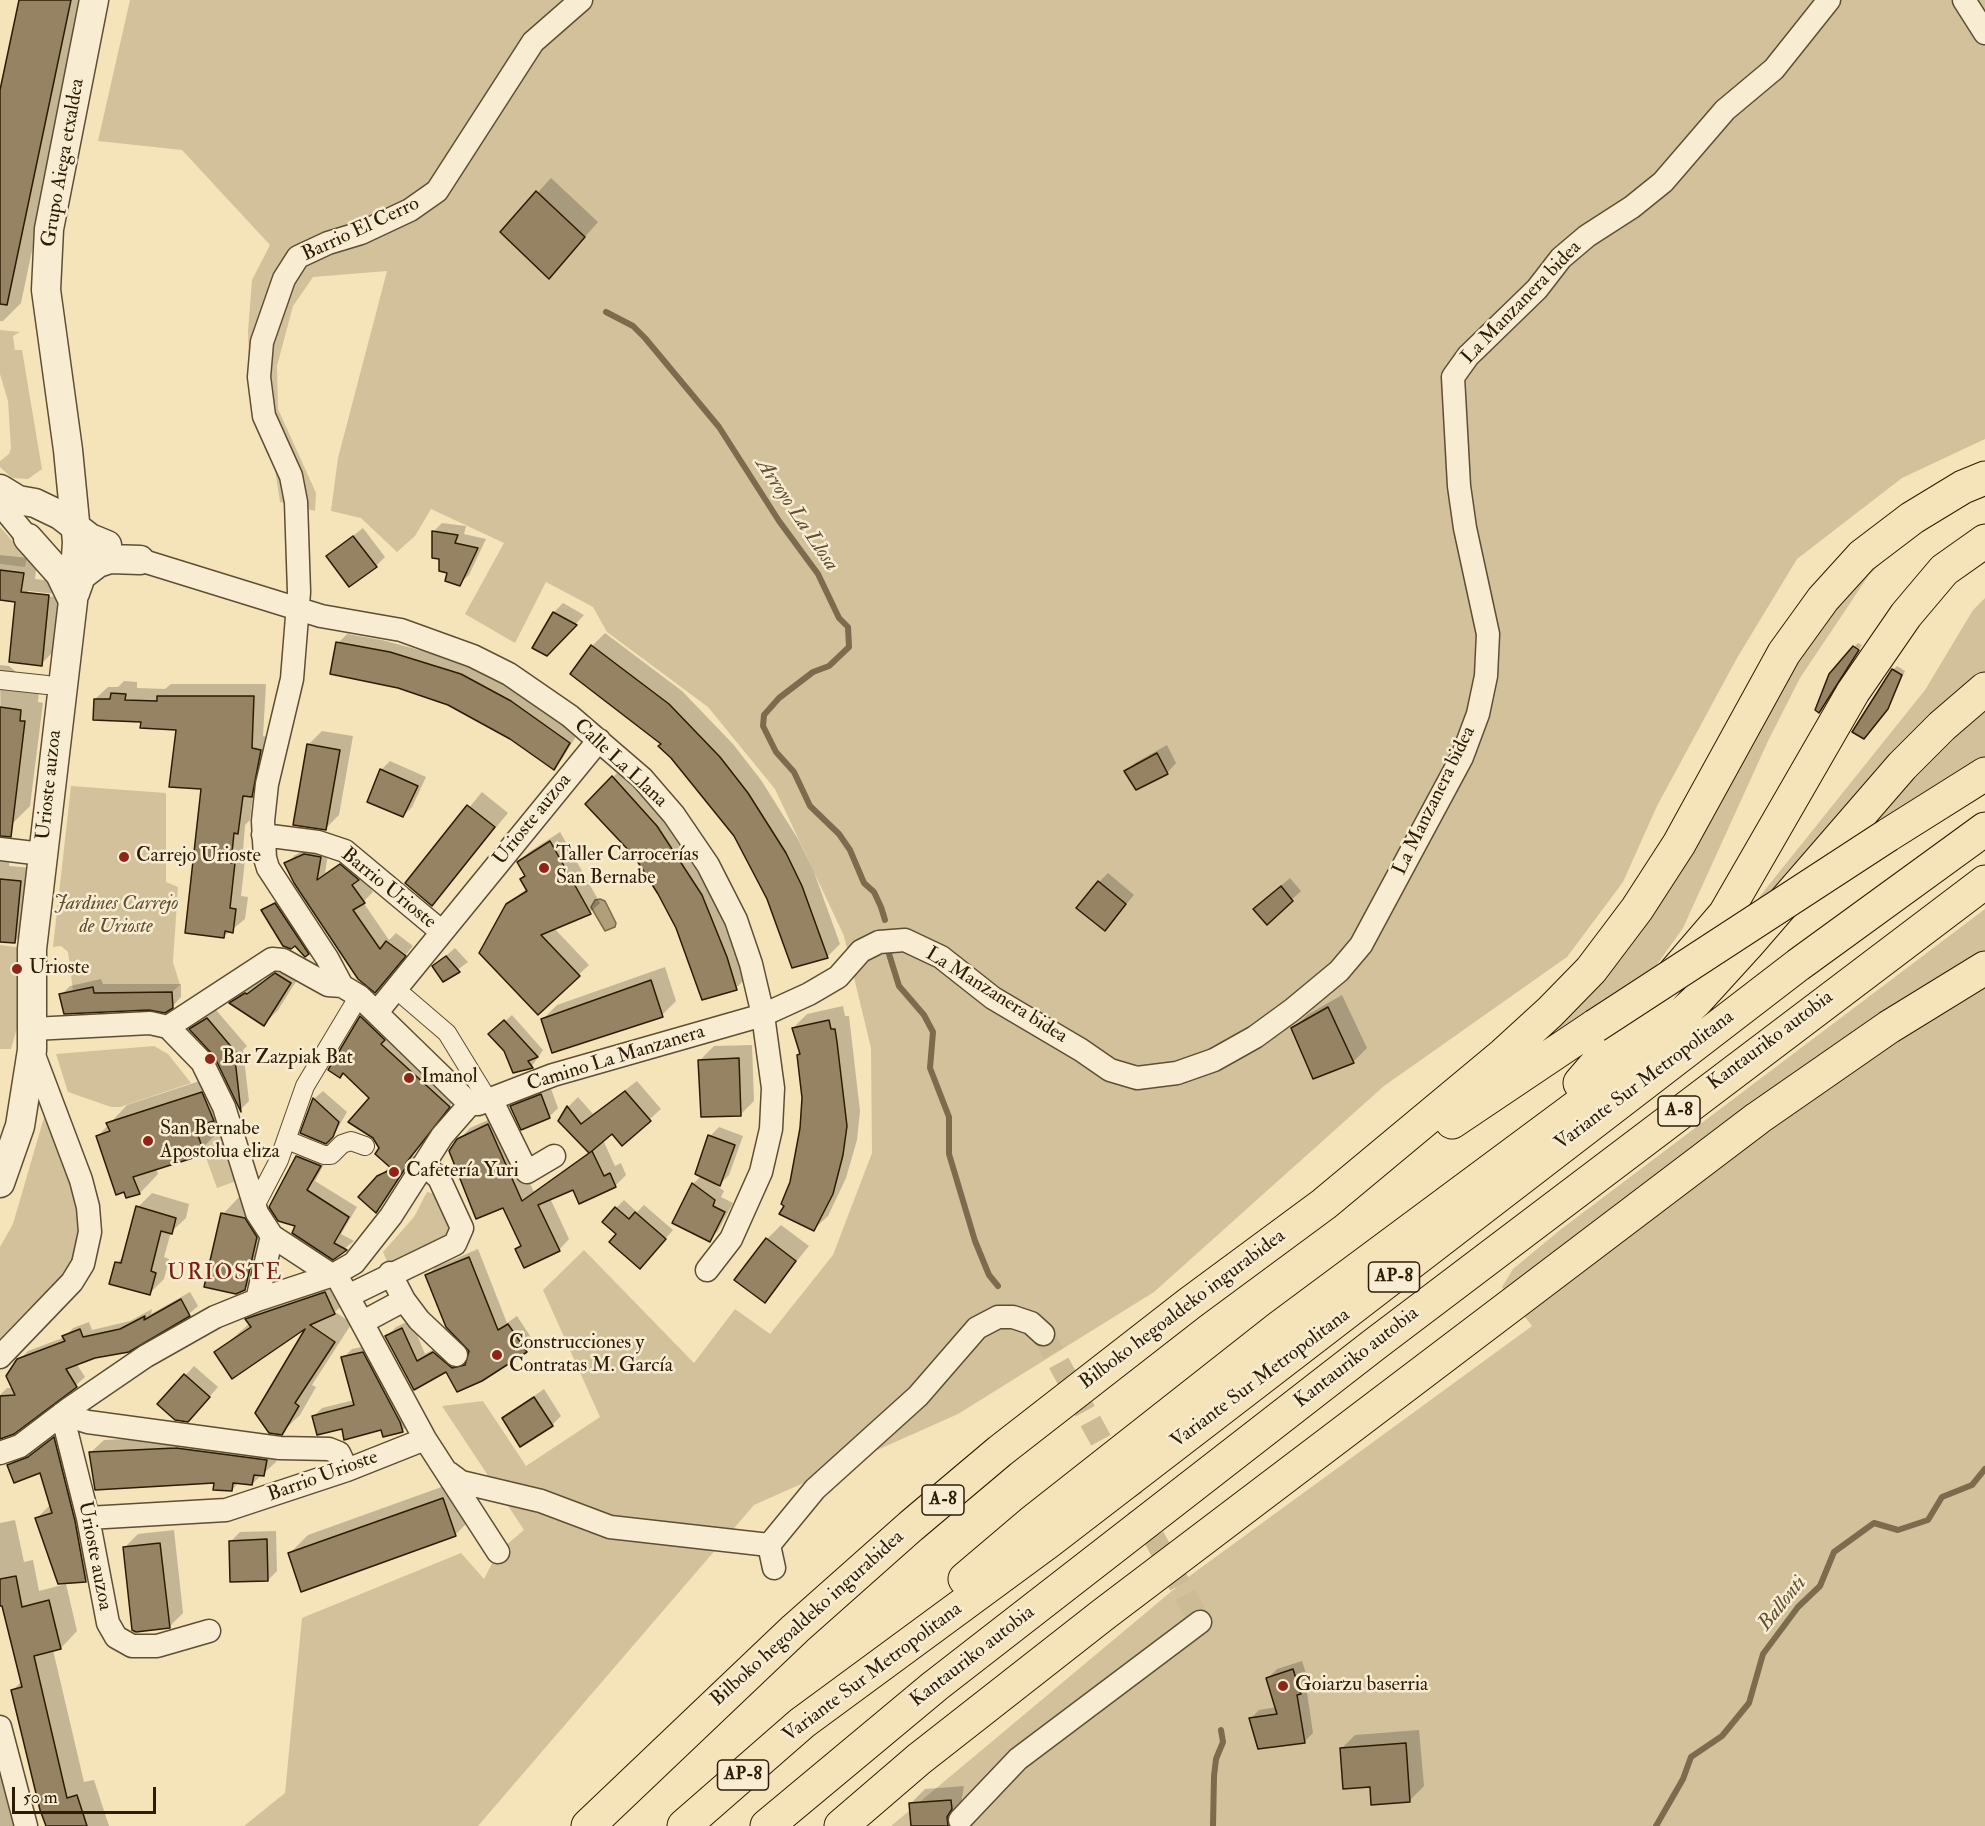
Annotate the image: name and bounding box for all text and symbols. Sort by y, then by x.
street label: Grupo Aiega etxaldea [37,77,91,249]
street label: Barrio El Cerro [299,192,423,268]
street label: La Manzanera bidea [1457,236,1587,370]
water label: Arroyo La Llosa [749,454,843,576]
street label: Calle La Llana [568,715,672,813]
street label: La Manzanera bidea [1389,723,1481,879]
street label: Urioste auzoa [32,729,68,841]
street label: Urioste auzoa [489,769,577,871]
street label: Barrio Urioste [336,843,440,935]
place label: Taller Carrocerías San Bernabe [556,844,699,891]
place label: Carrejo Urioste [136,845,261,869]
marker: Carrejo Urioste [117,850,131,864]
marker: Taller Carrocerías San Bernabe [537,861,551,875]
park label: Jardines Carrejo de Urioste [54,893,178,940]
street label: La Manzanera bidea [921,943,1071,1049]
place label: Urioste [29,957,89,981]
marker: Urioste [10,962,24,976]
street label: Kantauriko autobia [1703,986,1839,1096]
street label: Variante Sur Metropolitana [1551,1006,1739,1156]
street label: Camino La Manzanera [524,1021,708,1097]
place label: Bar Zazpiak Bat [222,1047,353,1071]
marker: Bar Zazpiak Bat [203,1052,217,1066]
place label: Imanol [421,1066,478,1090]
marker: Imanol [402,1071,416,1085]
road number: A-8 [1658,1096,1700,1126]
place label: San Bernabe Apostolua eliza [160,1118,280,1165]
marker: San Bernabe Apostolua eliza [141,1134,155,1148]
place label: Cafetería Yuri [406,1160,519,1184]
marker: Cafetería Yuri [387,1165,401,1179]
street label: Bilboko hegoaldeko ingurabidea [1075,1225,1291,1395]
district label: URIOSTE [167,1261,283,1287]
road number: AP-8 [1368,1262,1420,1292]
street label: Kantauriko autobia [1290,1302,1424,1414]
street label: Variante Sur Metropolitana [1167,1304,1355,1454]
place label: Construcciones y Contratas M. García [509,1332,673,1379]
marker: Construcciones y Contratas M. García [490,1348,504,1362]
street label: Barrio Urioste [265,1446,381,1508]
road number: A-8 [922,1485,964,1515]
street label: Urioste auzoa [72,1499,116,1613]
street label: Bilboko hegoaldeko ingurabidea [706,1526,910,1712]
water label: Ballonti [1753,1572,1813,1636]
street label: Variante Sur Metropolitana [779,1598,967,1748]
street label: Kantauriko autobia [906,1601,1040,1713]
place label: Goiarzu baserria [1295,1674,1428,1698]
marker: Goiarzu baserria [1276,1679,1290,1693]
road number: AP-8 [718,1760,768,1790]
scale bar [15,1775,159,1813]
text: 50 m [23,1786,58,1809]

